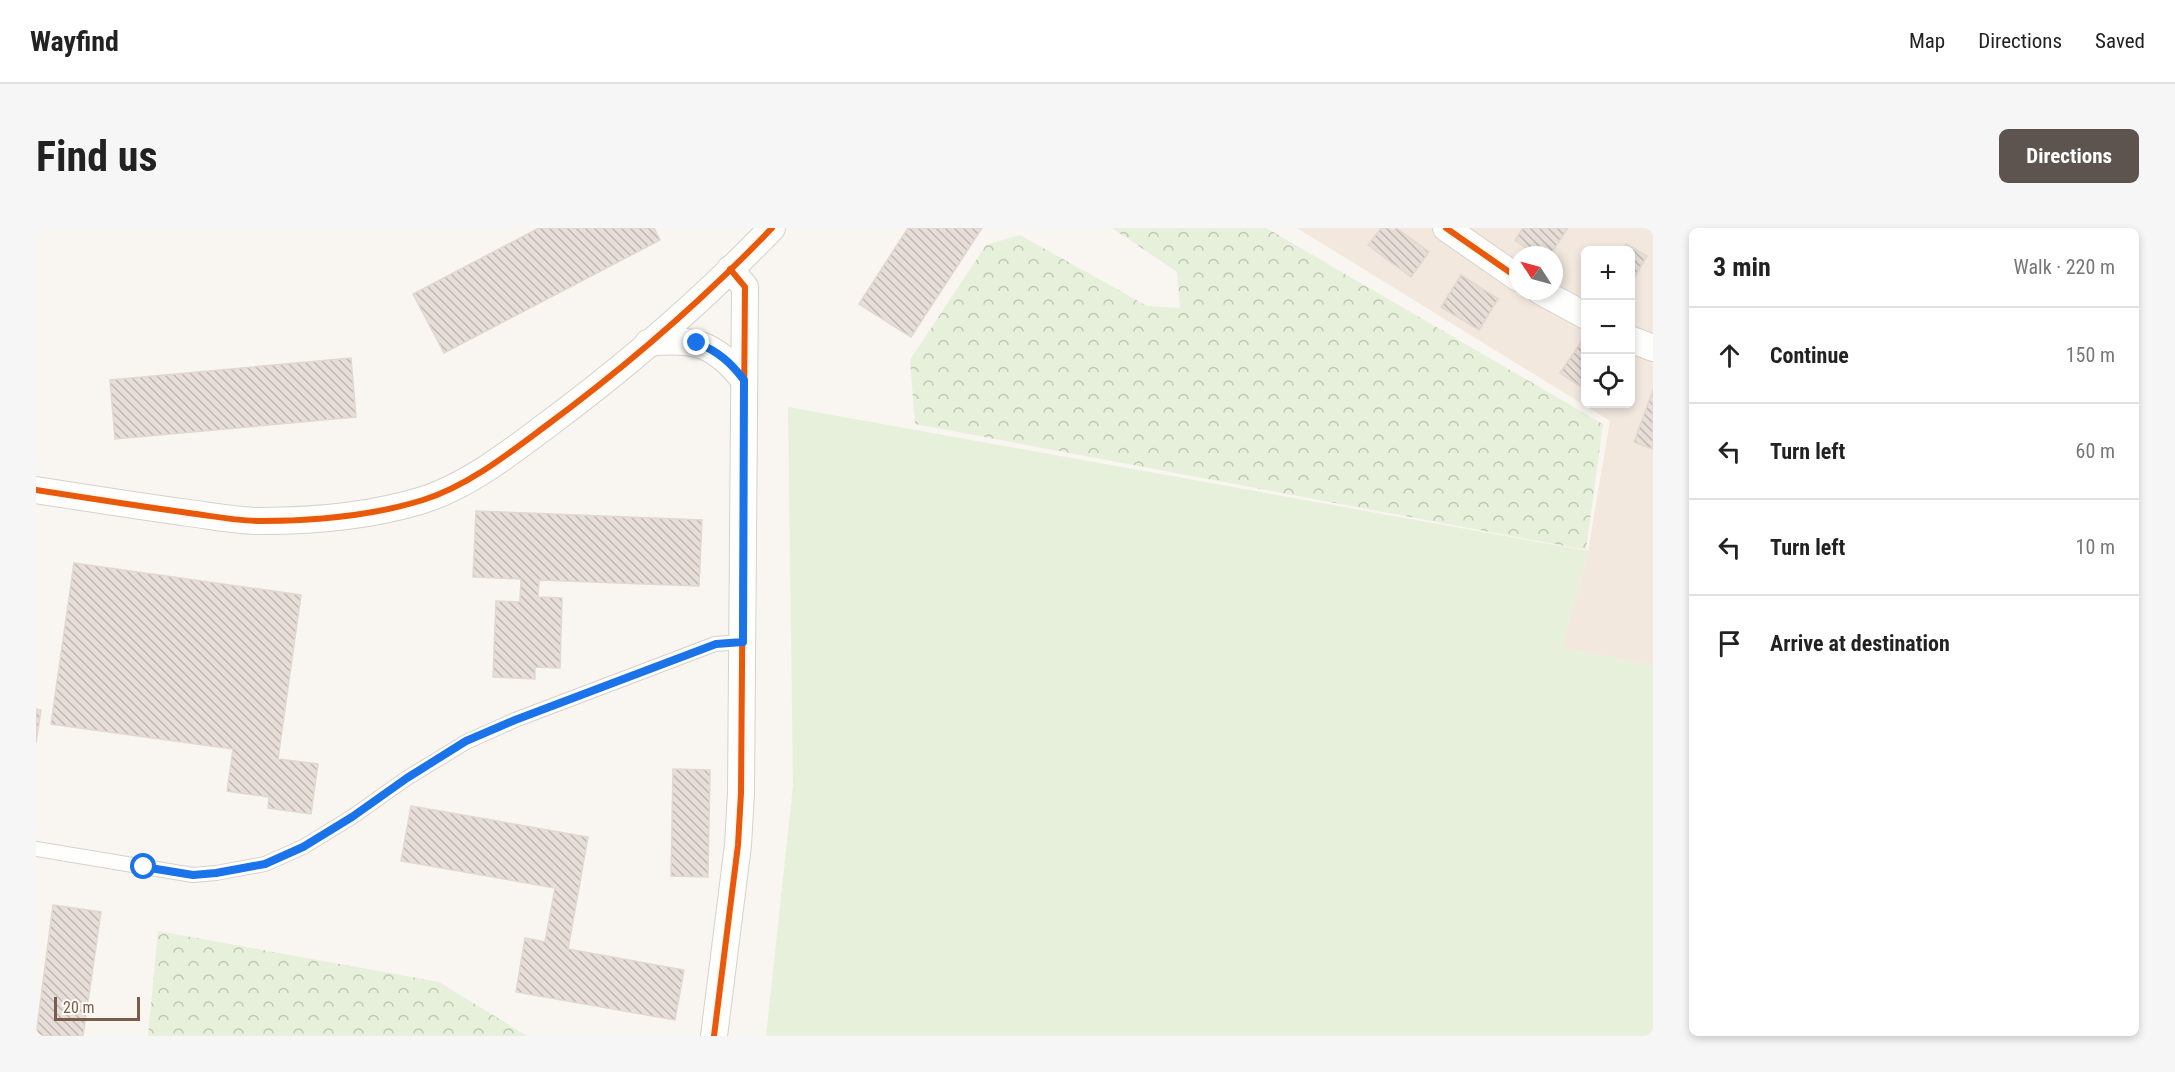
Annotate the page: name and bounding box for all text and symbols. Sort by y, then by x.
text: Wayfind [30,25,119,58]
text: Map [1909,29,1945,53]
text: Directions [1978,29,2062,53]
text: Saved [2095,29,2145,53]
button: Directions [1999,129,2139,183]
text: Find us [36,132,157,181]
north arrow [1509,246,1563,300]
map controls [1581,246,1635,408]
button: + [1581,246,1635,300]
text: 3 min [1713,252,1771,282]
text: Walk · 220 m [2014,255,2115,279]
button: − [1581,300,1635,354]
route end [683,329,709,355]
icon: ahead [1713,339,1746,372]
text: Continue [1770,343,1849,368]
text: 150 m [2066,343,2115,367]
button: locate [1581,354,1635,408]
icon: left [1713,435,1746,468]
text: Turn left [1770,439,1845,464]
text: 60 m [2076,439,2115,463]
icon: left [1713,531,1746,564]
text: Turn left [1770,535,1845,560]
text: 10 m [2076,535,2115,559]
icon: arrive [1713,627,1746,660]
text: Arrive at destination [1770,631,1950,656]
route start [130,853,156,879]
scale bar [54,994,140,1022]
text: 20 m [63,998,95,1017]

